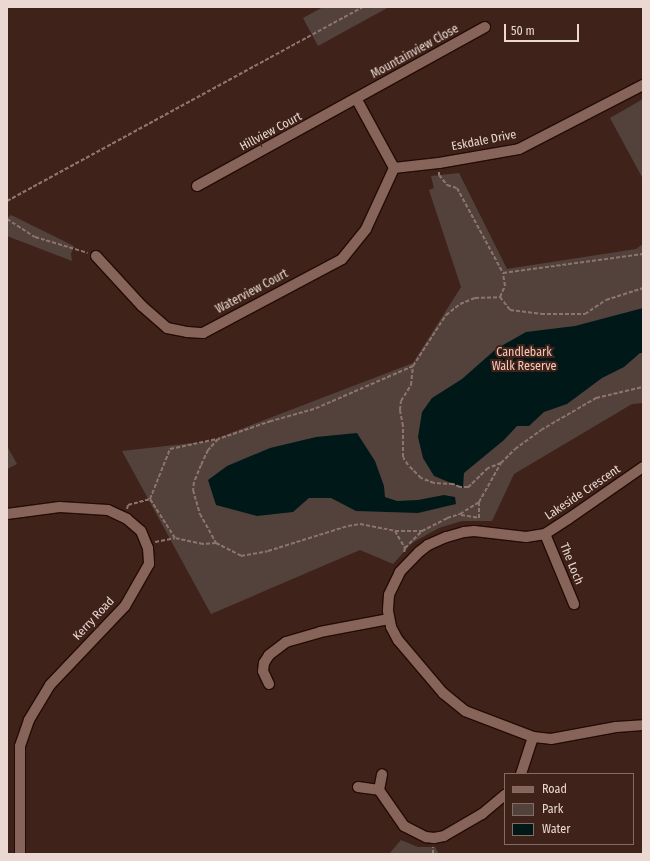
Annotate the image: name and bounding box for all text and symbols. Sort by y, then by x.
scale bar [506,16,581,42]
street label: Mountainview Close [369,22,461,82]
text: 50 m [511,24,535,38]
street label: Hillview Court [238,110,304,154]
street label: Eskdale Drive [450,128,518,154]
street label: Waterview Court [213,267,291,317]
park label: Candlebark Walk Reserve [492,346,556,374]
street label: Lakeside Crescent [543,462,623,524]
street label: The Loch [556,541,586,587]
street label: Kerry Road [70,595,118,643]
legend [504,773,634,845]
text: Road [542,782,567,796]
text: Park [542,802,563,816]
text: Water [542,822,570,836]

